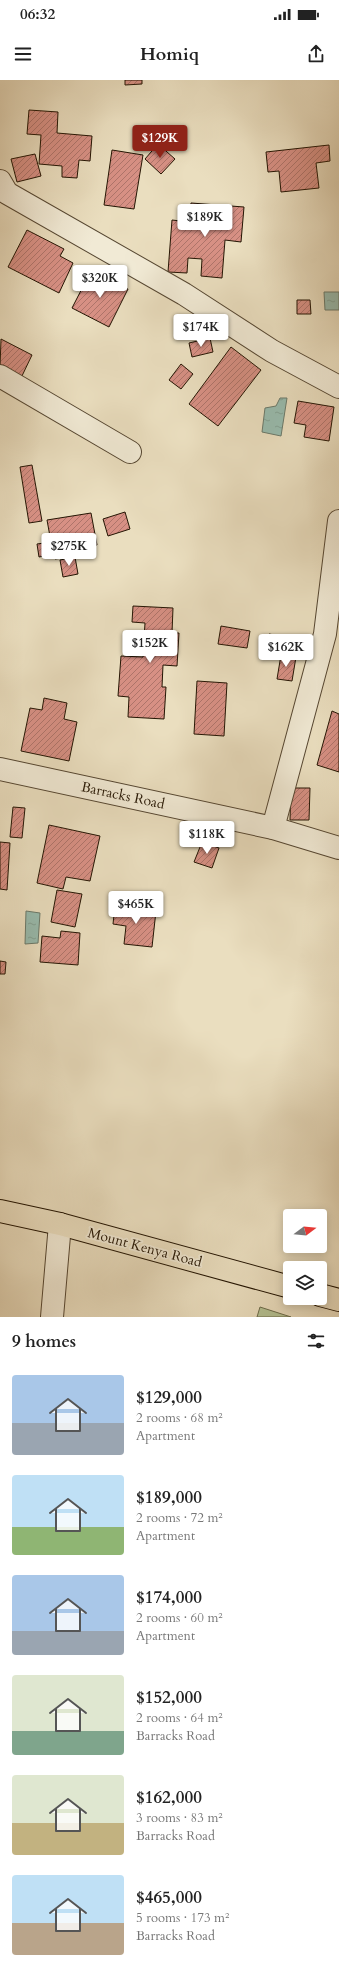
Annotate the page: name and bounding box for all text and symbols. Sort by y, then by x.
text: 06:32 [20,4,55,24]
text: Homiq [140,42,199,67]
icon: menu [12,43,34,65]
icon: share [305,43,327,65]
pin: $129K [132,125,188,159]
text: $129K [141,129,179,147]
pin: $189K [177,204,233,238]
text: $189K [186,208,224,226]
pin: $320K [72,265,128,299]
text: $320K [81,269,119,287]
pin: $174K [173,314,229,348]
text: $174K [182,318,220,336]
pin: $275K [41,533,97,567]
text: $275K [50,537,88,555]
pin: $152K [122,630,178,664]
text: $152K [131,634,169,652]
pin: $162K [258,634,314,668]
text: $162K [267,638,305,656]
street label: Barracks Road [79,777,167,814]
pin: $118K [179,821,235,855]
text: $118K [188,825,226,843]
pin: $465K [108,891,164,925]
text: $465K [117,895,155,913]
north arrow [283,1209,327,1253]
map controls [283,1209,327,1305]
street label: Mount Kenya Road [86,1223,204,1272]
button: layers [283,1261,327,1305]
text: 9 homes [12,1330,76,1353]
icon: filters [305,1330,327,1352]
text: $129,000 [136,1386,202,1409]
icon: home [44,1391,92,1439]
text: 2 rooms · 68 m² [136,1409,223,1427]
text: Apartment [136,1427,195,1445]
text: $189,000 [136,1486,202,1509]
icon: home [44,1491,92,1539]
text: 2 rooms · 72 m² [136,1509,223,1527]
text: Apartment [136,1527,195,1545]
text: $174,000 [136,1586,202,1609]
icon: home [44,1591,92,1639]
text: 2 rooms · 60 m² [136,1609,223,1627]
text: Apartment [136,1627,195,1645]
text: $152,000 [136,1686,202,1709]
icon: home [44,1691,92,1739]
text: 2 rooms · 64 m² [136,1709,223,1727]
text: Barracks Road [136,1727,215,1745]
text: $162,000 [136,1786,202,1809]
icon: home [44,1791,92,1839]
text: 3 rooms · 83 m² [136,1809,223,1827]
text: Barracks Road [136,1827,215,1845]
text: $465,000 [136,1886,202,1909]
icon: home [44,1891,92,1939]
text: 5 rooms · 173 m² [136,1909,229,1927]
text: Barracks Road [136,1927,215,1945]

